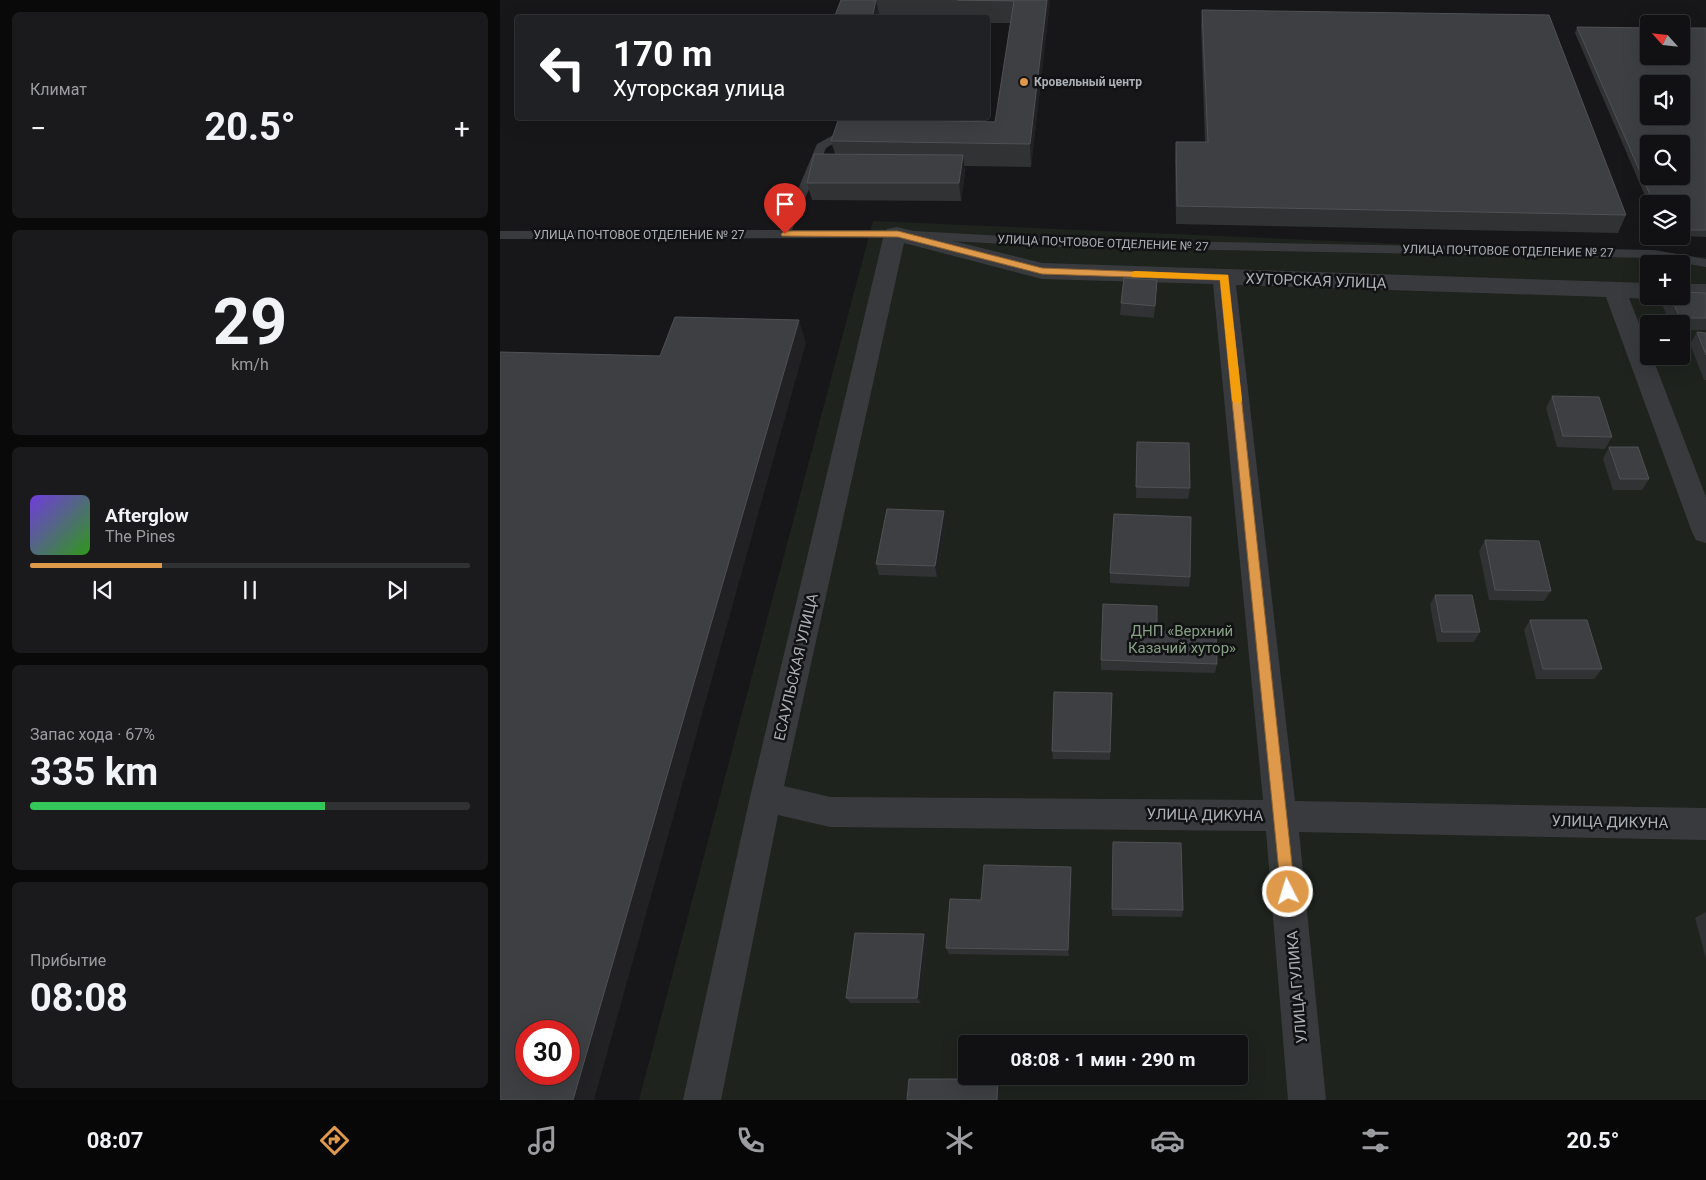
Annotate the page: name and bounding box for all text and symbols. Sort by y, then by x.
north arrow [1640,15,1690,65]
map controls [1640,15,1690,365]
text: 170 m [613,34,712,75]
icon: left [530,35,595,100]
place label: Кровельный центр [1034,75,1142,89]
button: sound [1640,75,1690,125]
text: Хуторская улица [613,76,785,101]
marker: Кровельный центр [1018,76,1030,88]
text: Климат [30,80,87,99]
text: 20.5° [204,105,296,149]
text: − [30,112,46,145]
text: + [454,112,470,145]
button: search [1640,135,1690,185]
pin [764,183,806,234]
icon: arrive [771,190,799,218]
button: layers [1640,195,1690,245]
street label: УЛИЦА ПОЧТОВОЕ ОТДЕЛЕНИЕ № 27 [533,228,745,242]
street label: УЛИЦА ПОЧТОВОЕ ОТДЕЛЕНИЕ № 27 [997,232,1209,254]
street label: УЛИЦА ПОЧТОВОЕ ОТДЕЛЕНИЕ № 27 [1402,242,1614,260]
button: + [1640,255,1690,305]
street label: ХУТОРСКАЯ УЛИЦА [1245,270,1387,292]
text: 29 [213,284,287,360]
button: − [1640,315,1690,365]
text: km/h [231,355,269,374]
text: Afterglow [105,504,189,527]
text: The Pines [105,527,175,546]
icon: previous [89,576,117,604]
icon: pause [236,576,264,604]
icon: next [383,576,411,604]
street label: ЕСАУЛЬСКАЯ УЛИЦА [770,591,822,743]
park label: ДНП «Верхний Казачий хутор» [1128,622,1236,657]
text: Запас хода · 67% [30,725,155,744]
text: 335 km [30,750,158,794]
street label: УЛИЦА ДИКУНА [1147,805,1264,825]
street label: УЛИЦА ДИКУНА [1552,812,1669,832]
position arrow [1261,865,1313,917]
street label: УЛИЦА ГУЛИКА [1283,930,1311,1044]
text: Прибытие [30,951,106,970]
text: 08:08 [30,976,128,1020]
speed limit sign: 30 [515,1020,580,1085]
text: 08:08 · 1 мин · 290 m [1011,1048,1195,1071]
icon: directions [317,1123,352,1158]
icon: music [525,1123,560,1158]
icon: phone [733,1123,768,1158]
icon: climate [942,1123,977,1158]
icon: car [1150,1123,1185,1158]
icon: filters [1358,1123,1393,1158]
text: 08:07 [87,1128,143,1153]
text: 20.5° [1566,1128,1619,1153]

